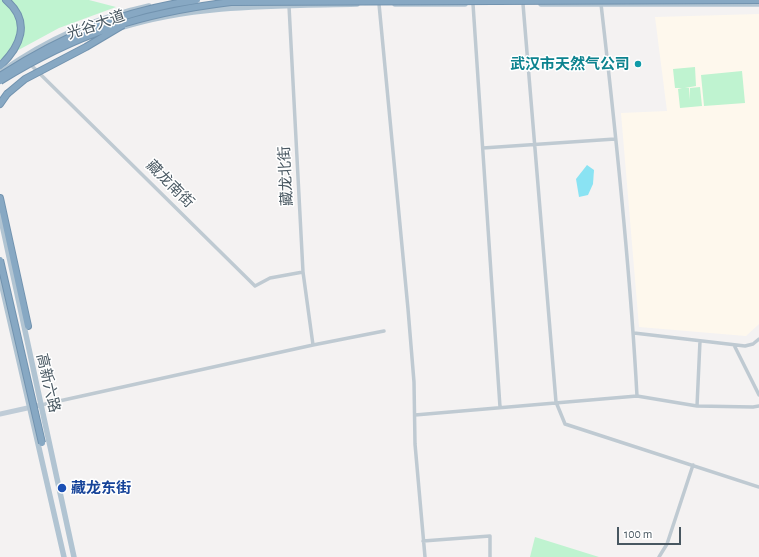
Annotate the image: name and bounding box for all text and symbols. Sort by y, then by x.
street label: 光谷大道 [65,7,127,43]
place label: 武汉市天然气公司 [510,55,630,73]
marker: 武汉市天然气公司 [633,59,643,69]
street label: 藏龙北街 [275,146,297,206]
street label: 藏龙南街 [142,156,198,212]
street label: 高新六路 [32,352,64,414]
place label: 藏龙东街 [71,479,131,497]
marker: 藏龙东街 [56,482,68,494]
scale bar [619,519,683,545]
text: 100 m [624,528,652,540]

